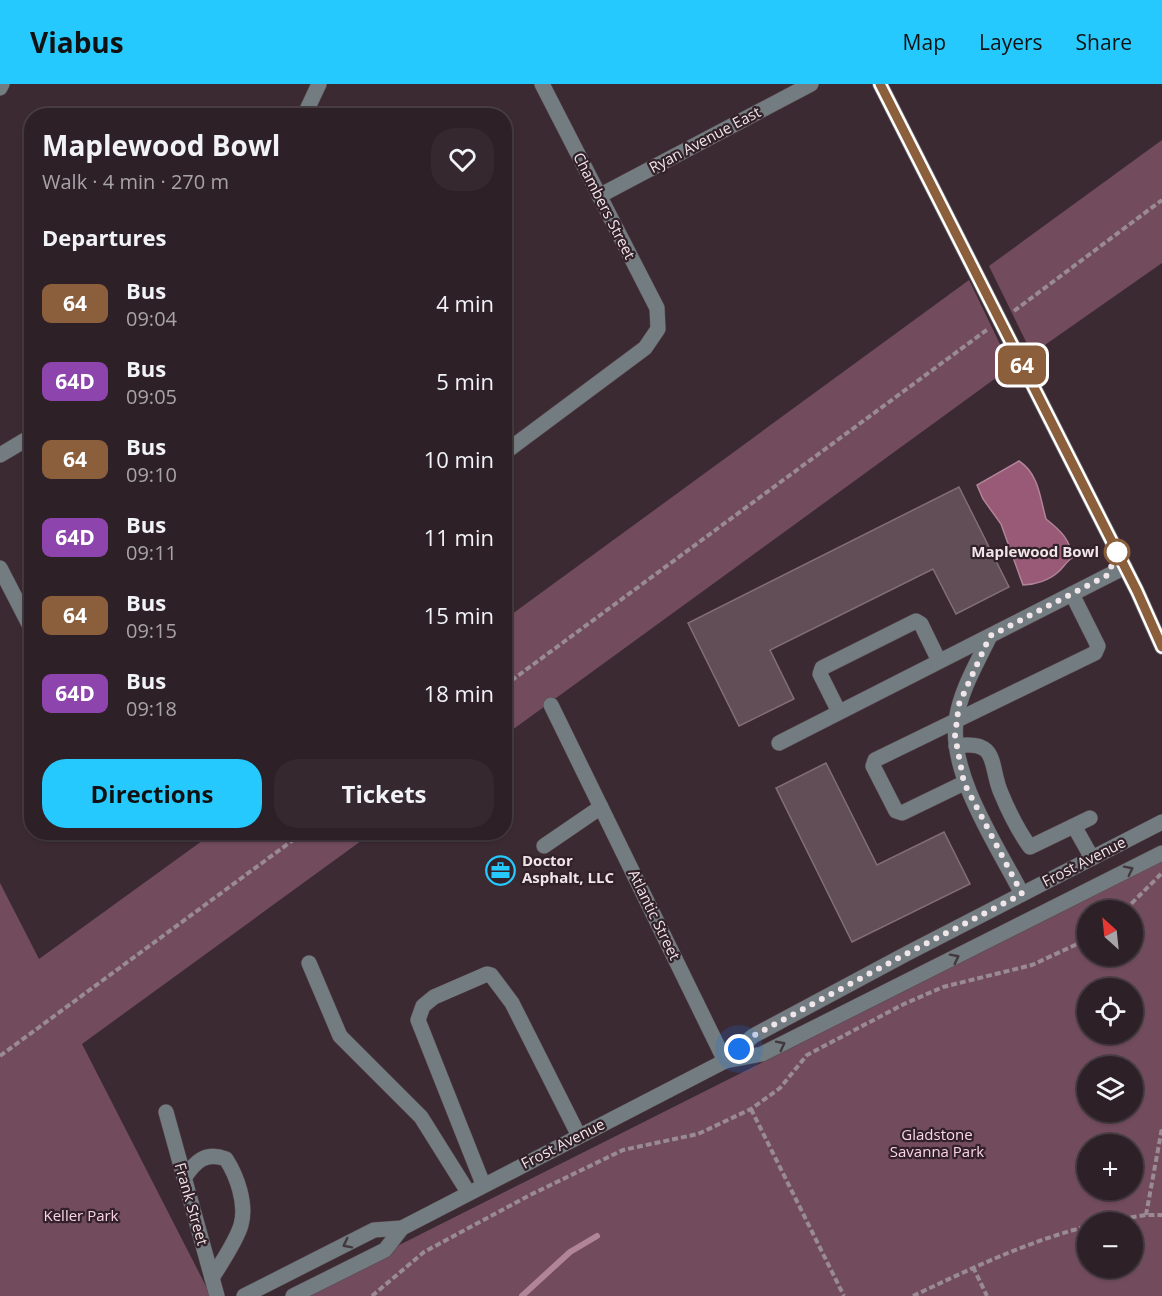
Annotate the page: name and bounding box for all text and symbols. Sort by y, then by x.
text: Viabus [30,23,124,61]
text: Map [903,28,946,56]
text: Layers [979,28,1043,56]
text: Share [1076,28,1132,56]
street label: Ryan Avenue East [645,101,764,177]
text: Maplewood Bowl [42,126,280,164]
button: heart [431,128,494,191]
street label: Chambers Street [569,149,640,262]
text: Walk · 4 min · 270 m [42,168,229,195]
text: Departures [42,222,166,252]
text: Bus [126,275,166,305]
text: 4 min [436,288,494,318]
text: 64 [63,289,87,317]
text: 09:04 [126,305,177,332]
line badge: 64 [995,346,1049,384]
text: 64 [1010,351,1034,379]
text: Bus [126,353,166,383]
text: 5 min [436,366,494,396]
text: 64D [55,367,95,395]
text: 09:05 [126,383,177,410]
text: Bus [126,431,166,461]
text: 10 min [424,444,494,474]
text: 64 [63,445,87,473]
text: 09:10 [126,461,177,488]
text: Bus [126,509,166,539]
text: 11 min [424,522,494,552]
text: 64D [55,523,95,551]
text: 09:11 [126,539,177,566]
marker: Maplewood Bowl [1104,539,1130,565]
place label: Maplewood Bowl [971,541,1099,561]
text: Bus [126,587,166,617]
text: 15 min [424,600,494,630]
text: 64 [63,601,87,629]
text: 09:15 [126,617,177,644]
text: Bus [126,665,166,695]
text: 18 min [424,678,494,708]
text: 64D [55,679,95,707]
text: 09:18 [126,695,177,722]
button: Directions [42,759,262,828]
button: Tickets [274,759,494,828]
street label: Frost Avenue [1038,831,1129,891]
place label: Doctor Asphalt, LLC [522,850,614,887]
office icon: Doctor Asphalt, LLC [485,854,517,886]
street label: Atlantic Street [624,866,685,963]
one-way arrow [1123,866,1133,877]
north arrow [1077,900,1143,966]
map controls [1077,900,1143,1278]
one-way arrow [948,953,959,965]
button: locate [1077,978,1143,1044]
your location [724,1034,754,1064]
one-way arrow [774,1041,785,1053]
button: layers [1077,1056,1143,1122]
street label: Frost Avenue [517,1113,608,1173]
park label: Gladstone Savanna Park [890,1124,984,1161]
button: + [1077,1134,1143,1200]
street label: Frank Street [171,1160,213,1247]
park label: Keller Park [44,1205,119,1225]
button: − [1077,1212,1143,1278]
one-way arrow [343,1237,353,1248]

